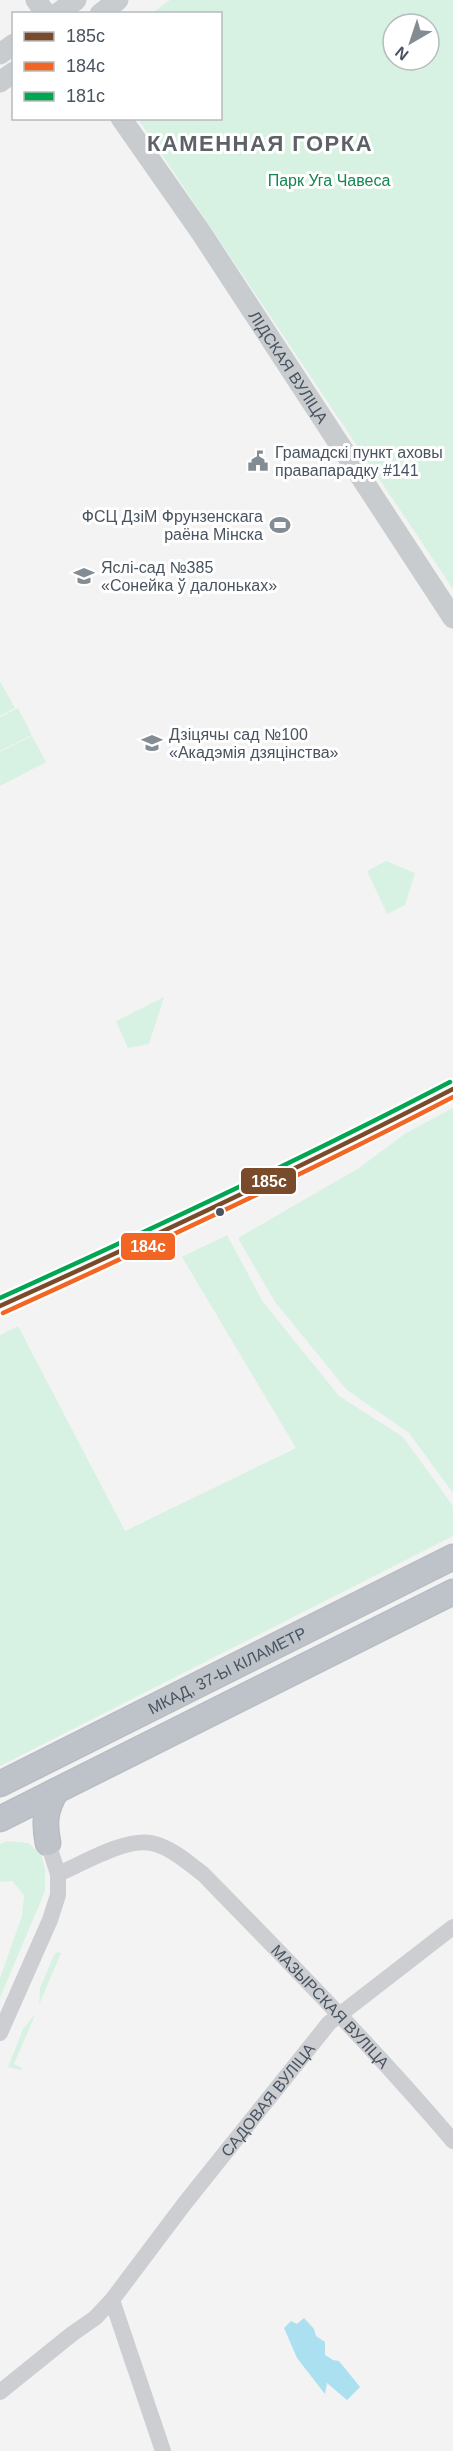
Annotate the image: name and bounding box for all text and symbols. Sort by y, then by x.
legend [12,12,222,120]
north arrow [381,12,441,72]
text: 185с [66,26,105,46]
text: N [392,43,412,64]
text: 184с [66,56,105,76]
text: 181с [66,86,105,106]
district label: КАМЕННАЯ ГОРКА [147,131,373,156]
park label: Парк Уга Чавеса [268,172,390,189]
street label: ЛІДСКАЯ ВУЛІЦА [245,308,331,427]
place label: Грамадскі пункт аховы правапарадку #141 [275,444,443,479]
public building icon: Грамадскі пункт аховы правапарадку #141 [246,449,270,473]
place label: ФСЦ ДзіМ Фрунзенскага раёна Мінска [82,508,263,543]
sports icon: ФСЦ ДзіМ Фрунзенскага раёна Мінска [268,513,292,537]
place label: Яслі-сад №385 «Сонейка ў далоньках» [101,559,277,594]
school or university icon: Яслі-сад №385 «Сонейка ў далоньках» [72,564,96,588]
place label: Дзіцячы сад №100 «Акадэмія дзяцінства» [169,726,339,761]
school or university icon: Дзіцячы сад №100 «Акадэмія дзяцінства» [140,731,164,755]
line badge: 185с [240,1167,297,1195]
text: 185с [251,1173,287,1190]
unlabelled marker [214,1206,226,1218]
line badge: 184с [120,1232,176,1261]
text: 184с [130,1238,166,1255]
street label: МКАД, 37-Ы КІЛАМЕТР [145,1624,309,1717]
street label: МАЗЫРСКАЯ ВУЛІЦА [268,1942,393,2072]
street label: САДОВАЯ ВУЛІЦА [218,2040,319,2160]

